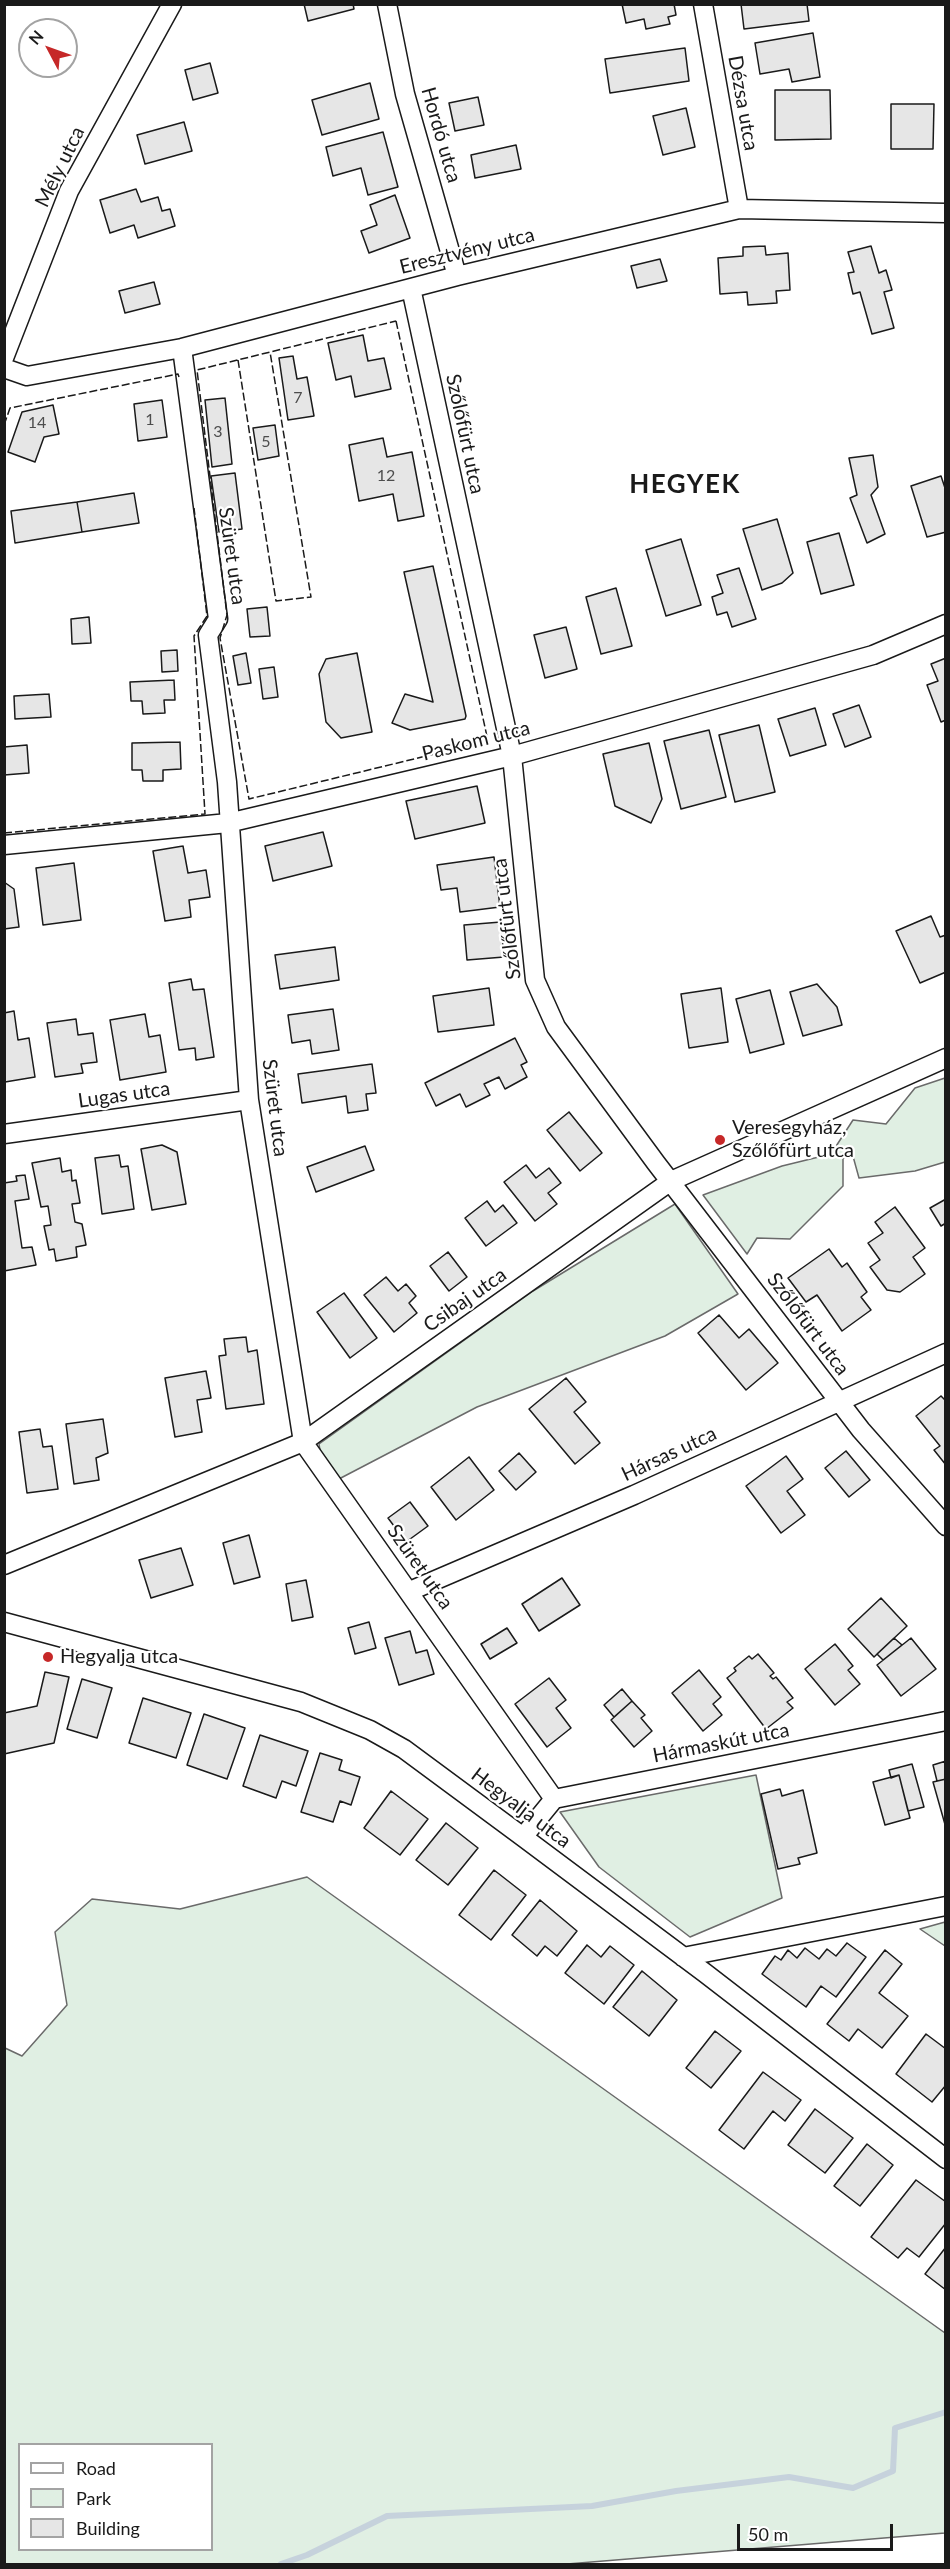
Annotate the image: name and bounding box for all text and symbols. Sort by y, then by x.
north arrow [18,18,78,78]
text: N [24,26,47,48]
street label: Dézsa utca [723,54,763,152]
street label: Hordó utca [416,84,466,186]
street label: Mély utca [30,123,90,211]
street label: Eresztvény utca [397,223,537,279]
street label: Szőlőfürt utca [441,372,489,496]
house number: 7 [293,388,303,408]
house number: 1 [145,410,155,430]
house number: 14 [28,413,46,433]
house number: 3 [213,422,223,442]
house number: 5 [261,432,271,452]
house number: 12 [377,466,395,486]
district label: HEGYEK [629,469,741,501]
street label: Szüret utca [213,506,251,606]
street label: Paskom utca [419,716,533,766]
street label: Szőlőfürt utca [488,857,526,981]
street label: Szüret utca [257,1058,293,1158]
street label: Lugas utca [76,1077,172,1113]
place label: Veresegyház, Szőlőfürt utca [732,1116,854,1163]
marker: Veresegyház, Szőlőfürt utca [713,1133,727,1147]
street label: Csibaj utca [419,1263,511,1337]
street label: Szőlőfürt utca [762,1268,854,1380]
street label: Hársas utca [618,1422,720,1486]
street label: Szüret utca [382,1520,458,1614]
place label: Hegyalja utca [60,1645,178,1669]
marker: Hegyalja utca [41,1650,55,1664]
street label: Hármaskút utca [651,1718,791,1768]
street label: Hegyalja utca [467,1763,575,1853]
legend [18,2443,213,2551]
text: Road [76,2457,116,2479]
text: Park [76,2487,111,2509]
scale bar [740,2512,896,2550]
text: Building [76,2517,140,2539]
text: 50 m [748,2523,788,2545]

